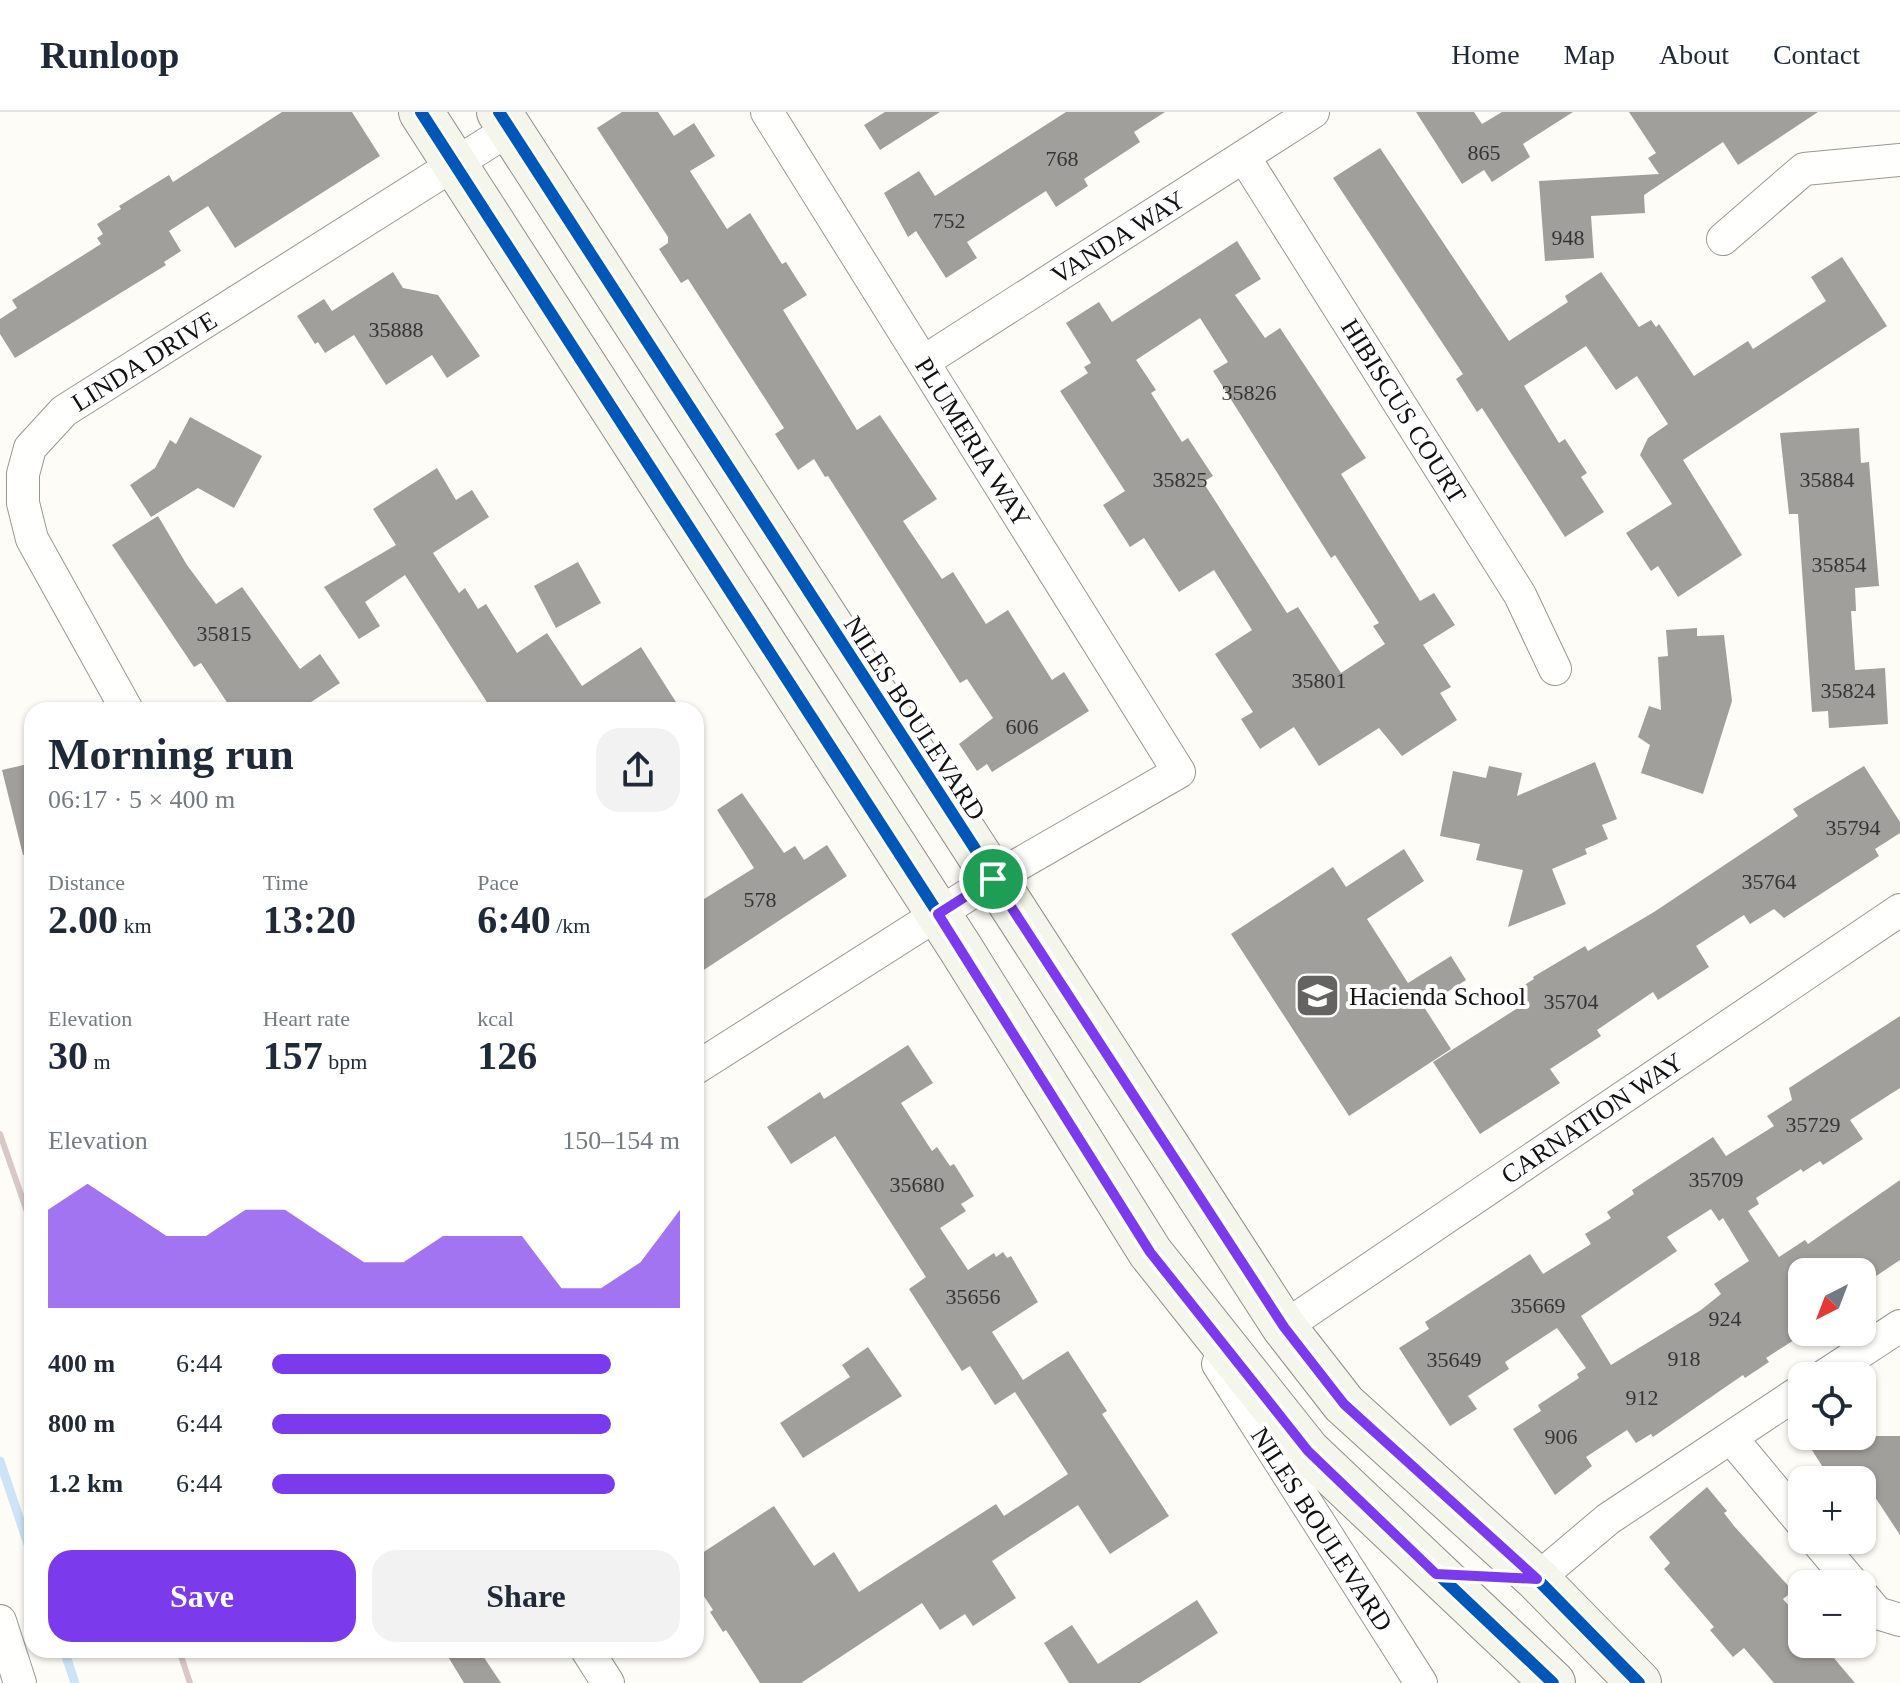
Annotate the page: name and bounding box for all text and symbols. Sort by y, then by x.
text: Runloop [40,34,179,76]
text: Home [1451,39,1520,70]
text: Map [1564,39,1615,70]
text: About [1659,39,1729,70]
text: Contact [1773,39,1860,70]
house number: 865 [1468,140,1501,165]
house number: 768 [1046,146,1079,171]
street label: VANDA WAY [1046,185,1191,290]
house number: 752 [933,208,966,233]
house number: 948 [1552,225,1585,250]
street label: LINDA DRIVE [66,305,222,418]
street label: HIBISCUS COURT [1335,314,1472,509]
house number: 35888 [369,317,424,342]
street label: PLUMERIA WAY [909,352,1036,533]
house number: 35826 [1222,380,1277,405]
house number: 35825 [1153,467,1208,492]
house number: 35884 [1800,467,1855,492]
house number: 35854 [1812,552,1867,577]
street label: NILES BOULEVARD [838,611,991,826]
house number: 35815 [197,621,252,646]
house number: 35801 [1292,668,1347,693]
house number: 35824 [1821,678,1876,703]
house number: 606 [1006,714,1039,739]
button: share [596,728,680,812]
text: Morning run [48,730,294,779]
text: 06:17 · 5 × 400 m [48,785,235,814]
house number: 35794 [1826,815,1881,840]
pin [959,845,1027,913]
icon: arrive [971,857,1015,901]
house number: 35764 [1742,869,1797,894]
text: Distance [48,870,125,895]
text: Time [263,870,308,895]
text: Pace [477,870,519,895]
house number: 578 [744,887,777,912]
text: 2.00 [48,897,118,942]
text: 13:20 [263,897,356,942]
text: 6:40 [477,897,551,942]
text: km [118,913,152,938]
text: /km [551,913,590,938]
school or university icon: Hacienda School [1294,972,1342,1020]
place label: Hacienda School [1349,982,1526,1011]
house number: 35704 [1544,989,1599,1014]
text: Elevation [48,1006,132,1031]
text: Heart rate [263,1006,350,1031]
text: kcal [477,1006,514,1031]
text: 30 [48,1033,88,1078]
text: 157 [263,1033,323,1078]
text: 126 [477,1033,537,1078]
street label: CARNATION WAY [1496,1047,1689,1190]
text: m [88,1049,111,1074]
text: bpm [323,1049,367,1074]
house number: 35729 [1786,1112,1841,1137]
text: Elevation [48,1126,148,1155]
text: 150–154 m [562,1126,680,1155]
house number: 35709 [1689,1167,1744,1192]
house number: 35680 [890,1172,945,1197]
north arrow [1788,1258,1876,1346]
map controls [1788,1258,1876,1658]
house number: 35656 [946,1284,1001,1309]
house number: 35669 [1511,1293,1566,1318]
house number: 924 [1709,1306,1742,1331]
house number: 918 [1668,1346,1701,1371]
house number: 35649 [1427,1347,1482,1372]
text: 400 m [48,1349,115,1378]
text: 6:44 [176,1349,222,1378]
button: locate [1788,1362,1876,1450]
house number: 912 [1626,1385,1659,1410]
text: 800 m [48,1409,115,1438]
text: 6:44 [176,1409,222,1438]
street label: NILES BOULEVARD [1245,1422,1398,1637]
house number: 906 [1545,1424,1578,1449]
button: + [1788,1466,1876,1554]
text: 1.2 km [48,1469,123,1498]
text: 6:44 [176,1469,222,1498]
button: Save [48,1550,356,1642]
button: Share [372,1550,680,1642]
button: − [1788,1570,1876,1658]

